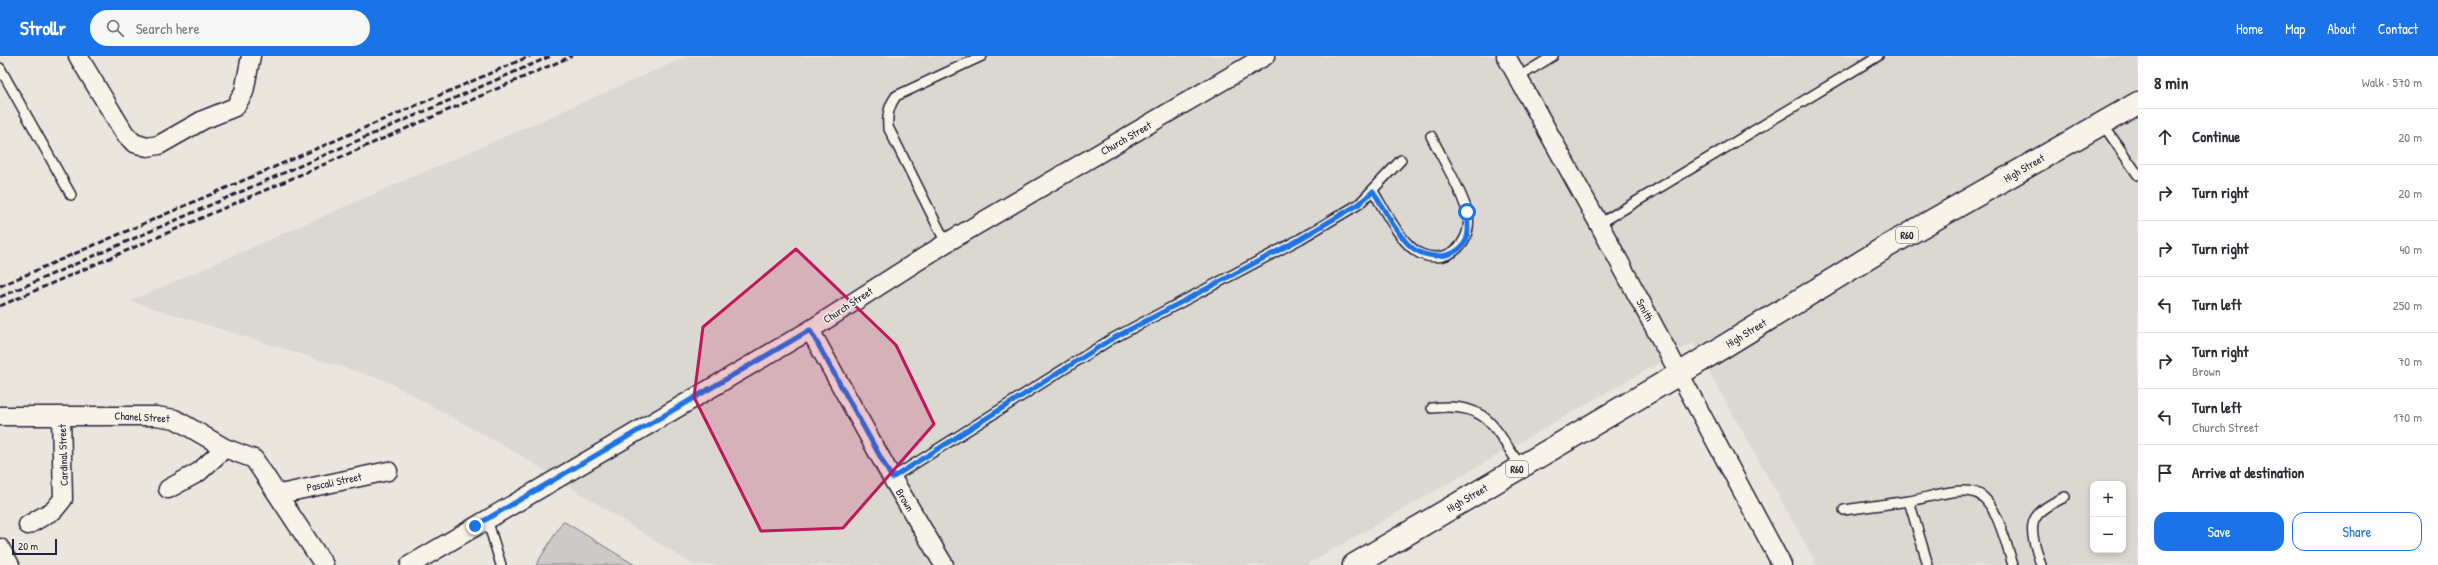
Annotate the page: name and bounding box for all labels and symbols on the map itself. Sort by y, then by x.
street label: Church Street [1098,118,1154,158]
street label: High Street [2001,151,2047,185]
route start [1458,203,1476,221]
road number: R60 [1896,227,1918,243]
street label: Church Street [821,284,876,326]
street label: Smith [1633,296,1657,324]
street label: High Street [1723,315,1769,351]
street label: Chanel Street [114,409,170,425]
street label: Cardinal Street [55,424,71,486]
road number: R60 [1506,461,1528,477]
street label: Pascali Street [305,469,363,495]
street label: High Street [1444,481,1490,515]
street label: Brown [893,486,917,514]
route end [466,517,484,535]
scale bar [12,537,57,556]

